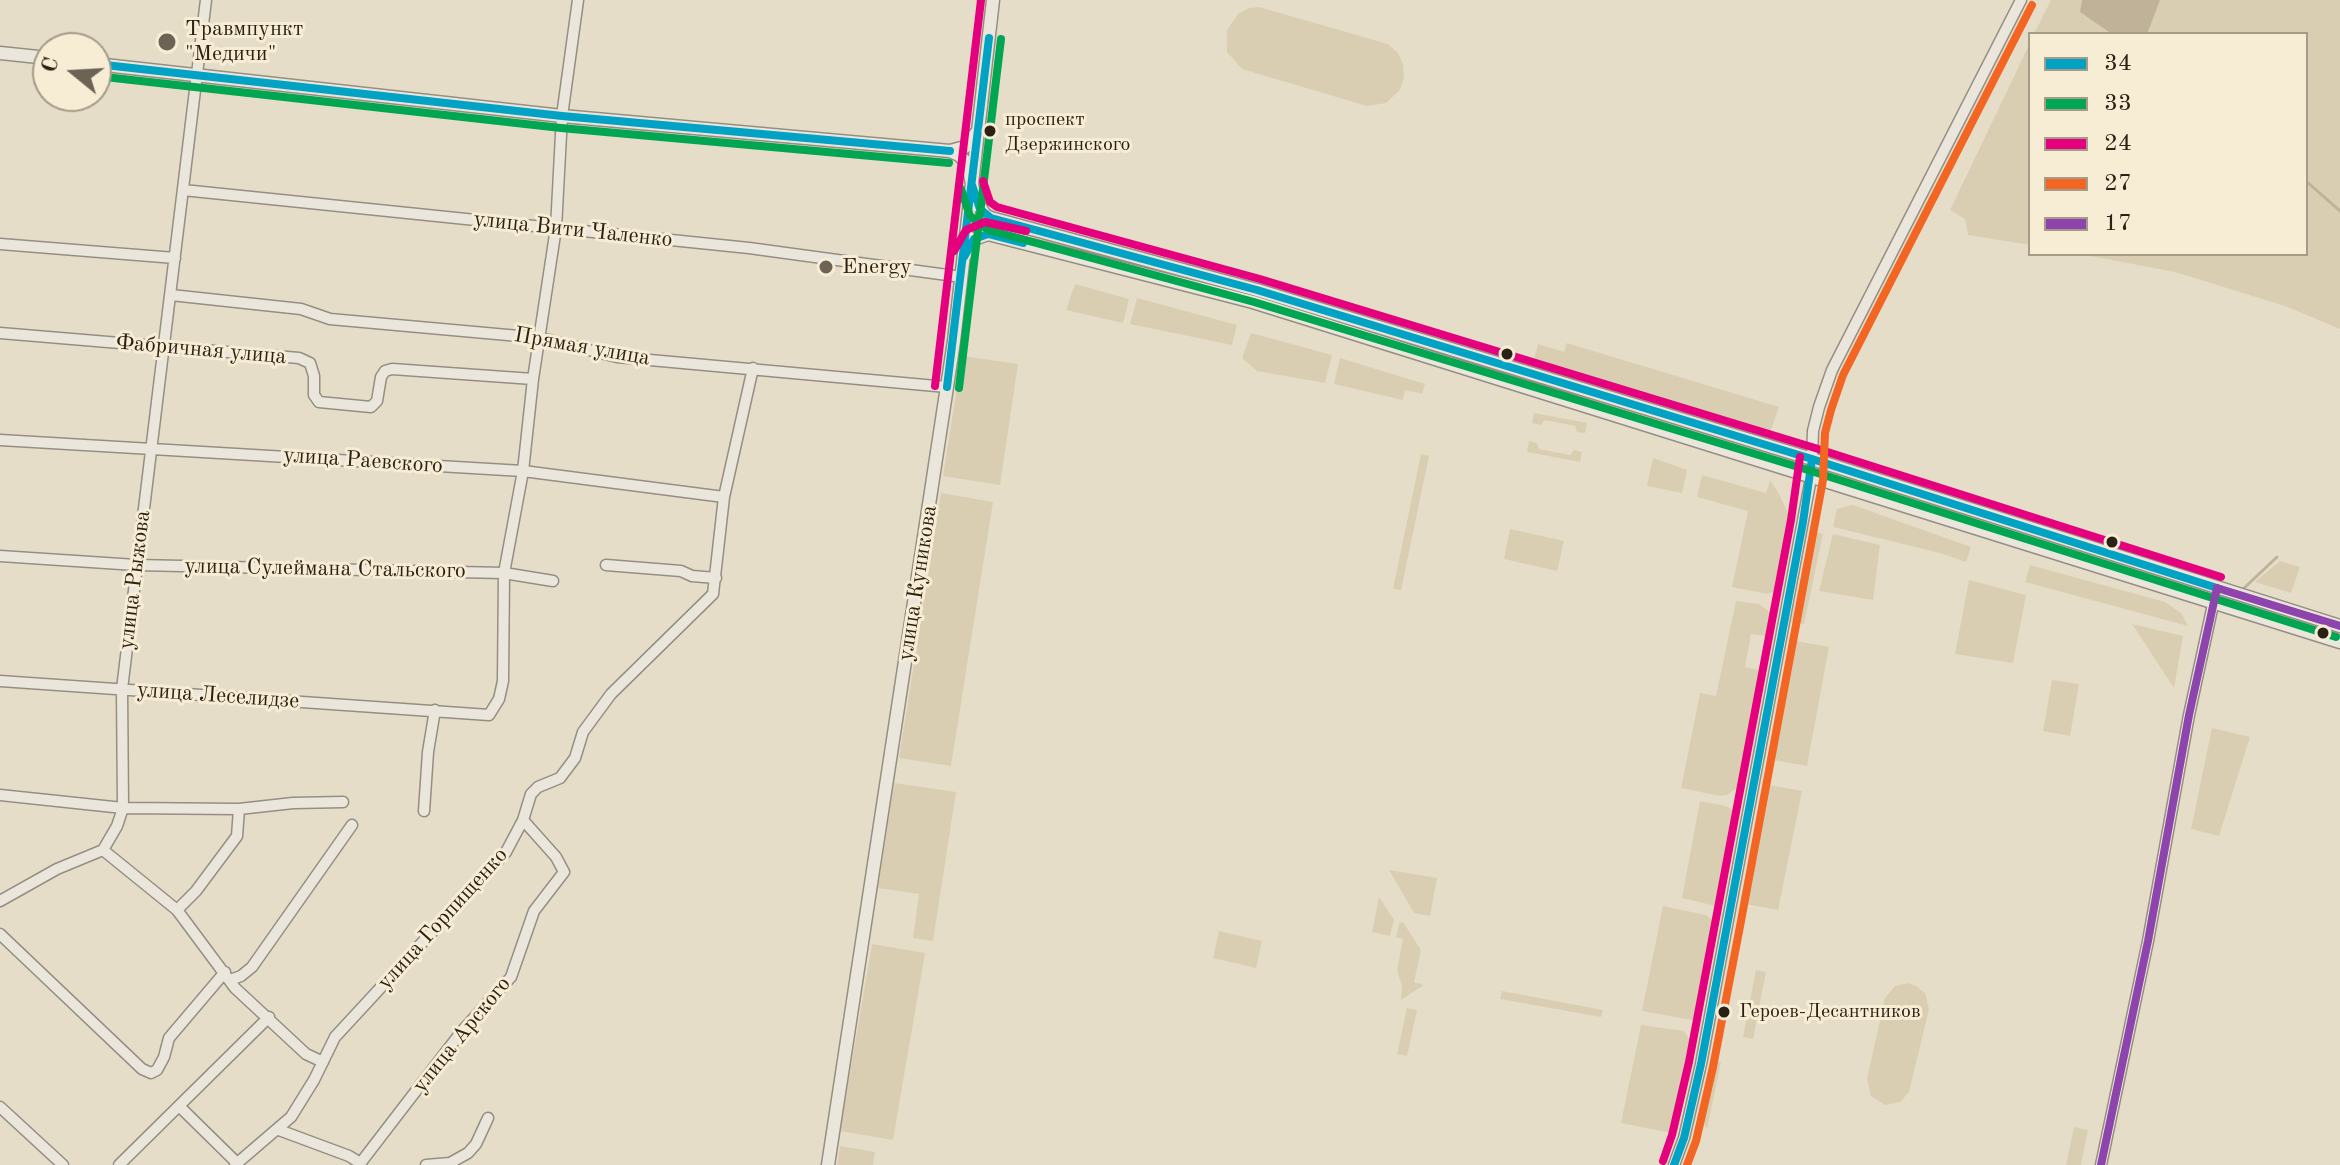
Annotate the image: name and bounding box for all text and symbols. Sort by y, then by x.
place label: Травмпункт "Медичи" [185,16,303,68]
marker: Травмпункт "Медичи" [156,31,178,53]
north arrow [32,32,112,112]
legend [2028,32,2308,256]
text: 34 [2104,52,2132,76]
text: С [38,55,64,76]
text: 33 [2104,92,2132,116]
place label: проспект Дзержинского [1005,108,1130,155]
marker: проспект Дзержинского [982,123,998,139]
text: 24 [2104,132,2132,156]
text: 27 [2104,172,2132,196]
street label: улица Вити Чаленко [472,206,674,254]
text: 17 [2104,212,2132,236]
place label: Energy [842,254,912,280]
marker: Energy [817,258,835,276]
street label: Прямая улица [512,322,652,372]
street label: Фабричная улица [115,329,287,371]
unlabelled marker [1499,346,1515,362]
street label: улица Раевского [282,442,444,480]
street label: улица Куникова [893,503,943,663]
street label: улица Рыжова [113,509,157,651]
unlabelled marker [2104,534,2120,550]
street label: улица Сулеймана Стальского [184,553,466,585]
unlabelled marker [2315,625,2331,641]
street label: улица Леселидзе [136,677,300,715]
street label: улица Горпищенко [372,842,514,996]
street label: улица Арского [407,972,517,1098]
place label: Героев-Десантников [1739,1000,1921,1024]
marker: Героев-Десантников [1716,1004,1732,1020]

